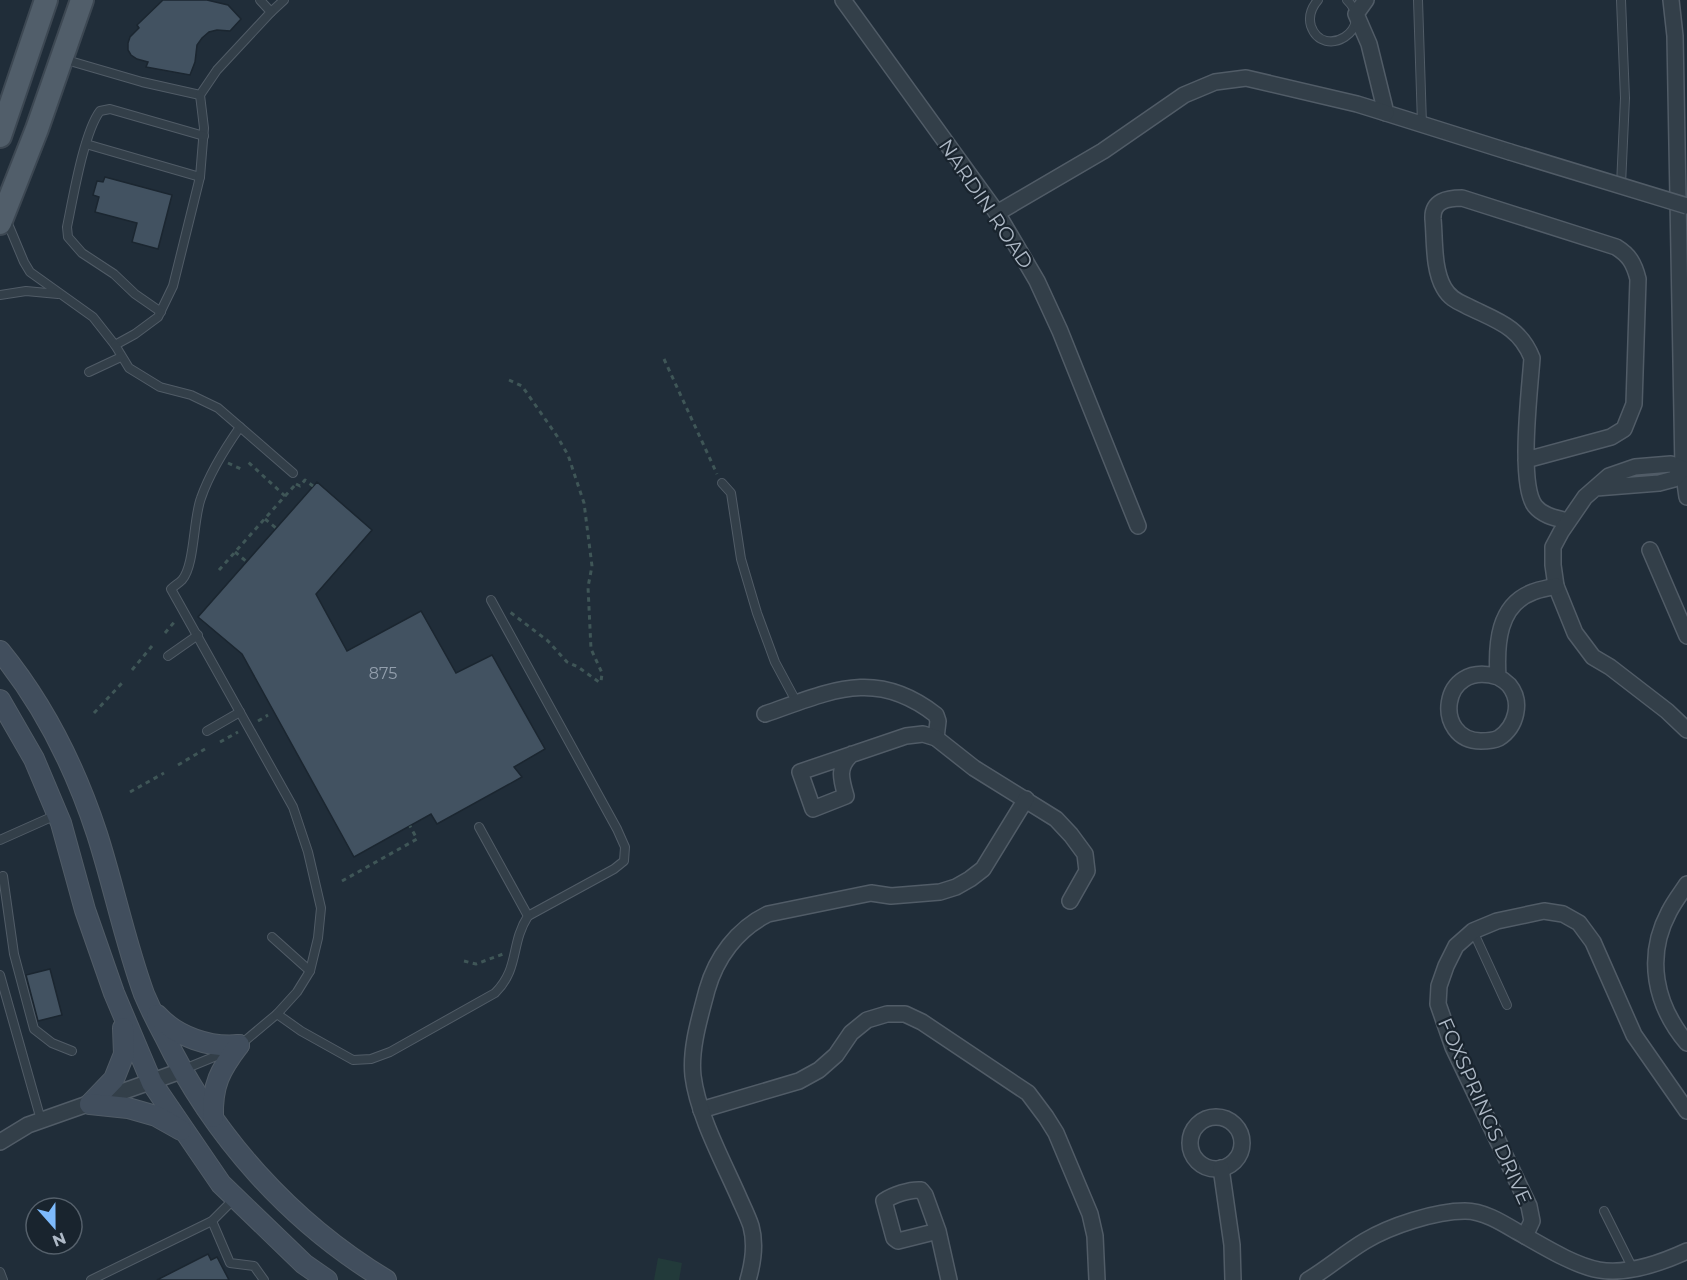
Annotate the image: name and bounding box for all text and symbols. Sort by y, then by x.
street label: NARDIN ROAD [934,135,1038,273]
house number: 875 [369,664,397,683]
street label: FOXSPRINGS DRIVE [1433,1014,1537,1208]
north arrow [24,1196,84,1256]
text: N [50,1228,69,1251]

